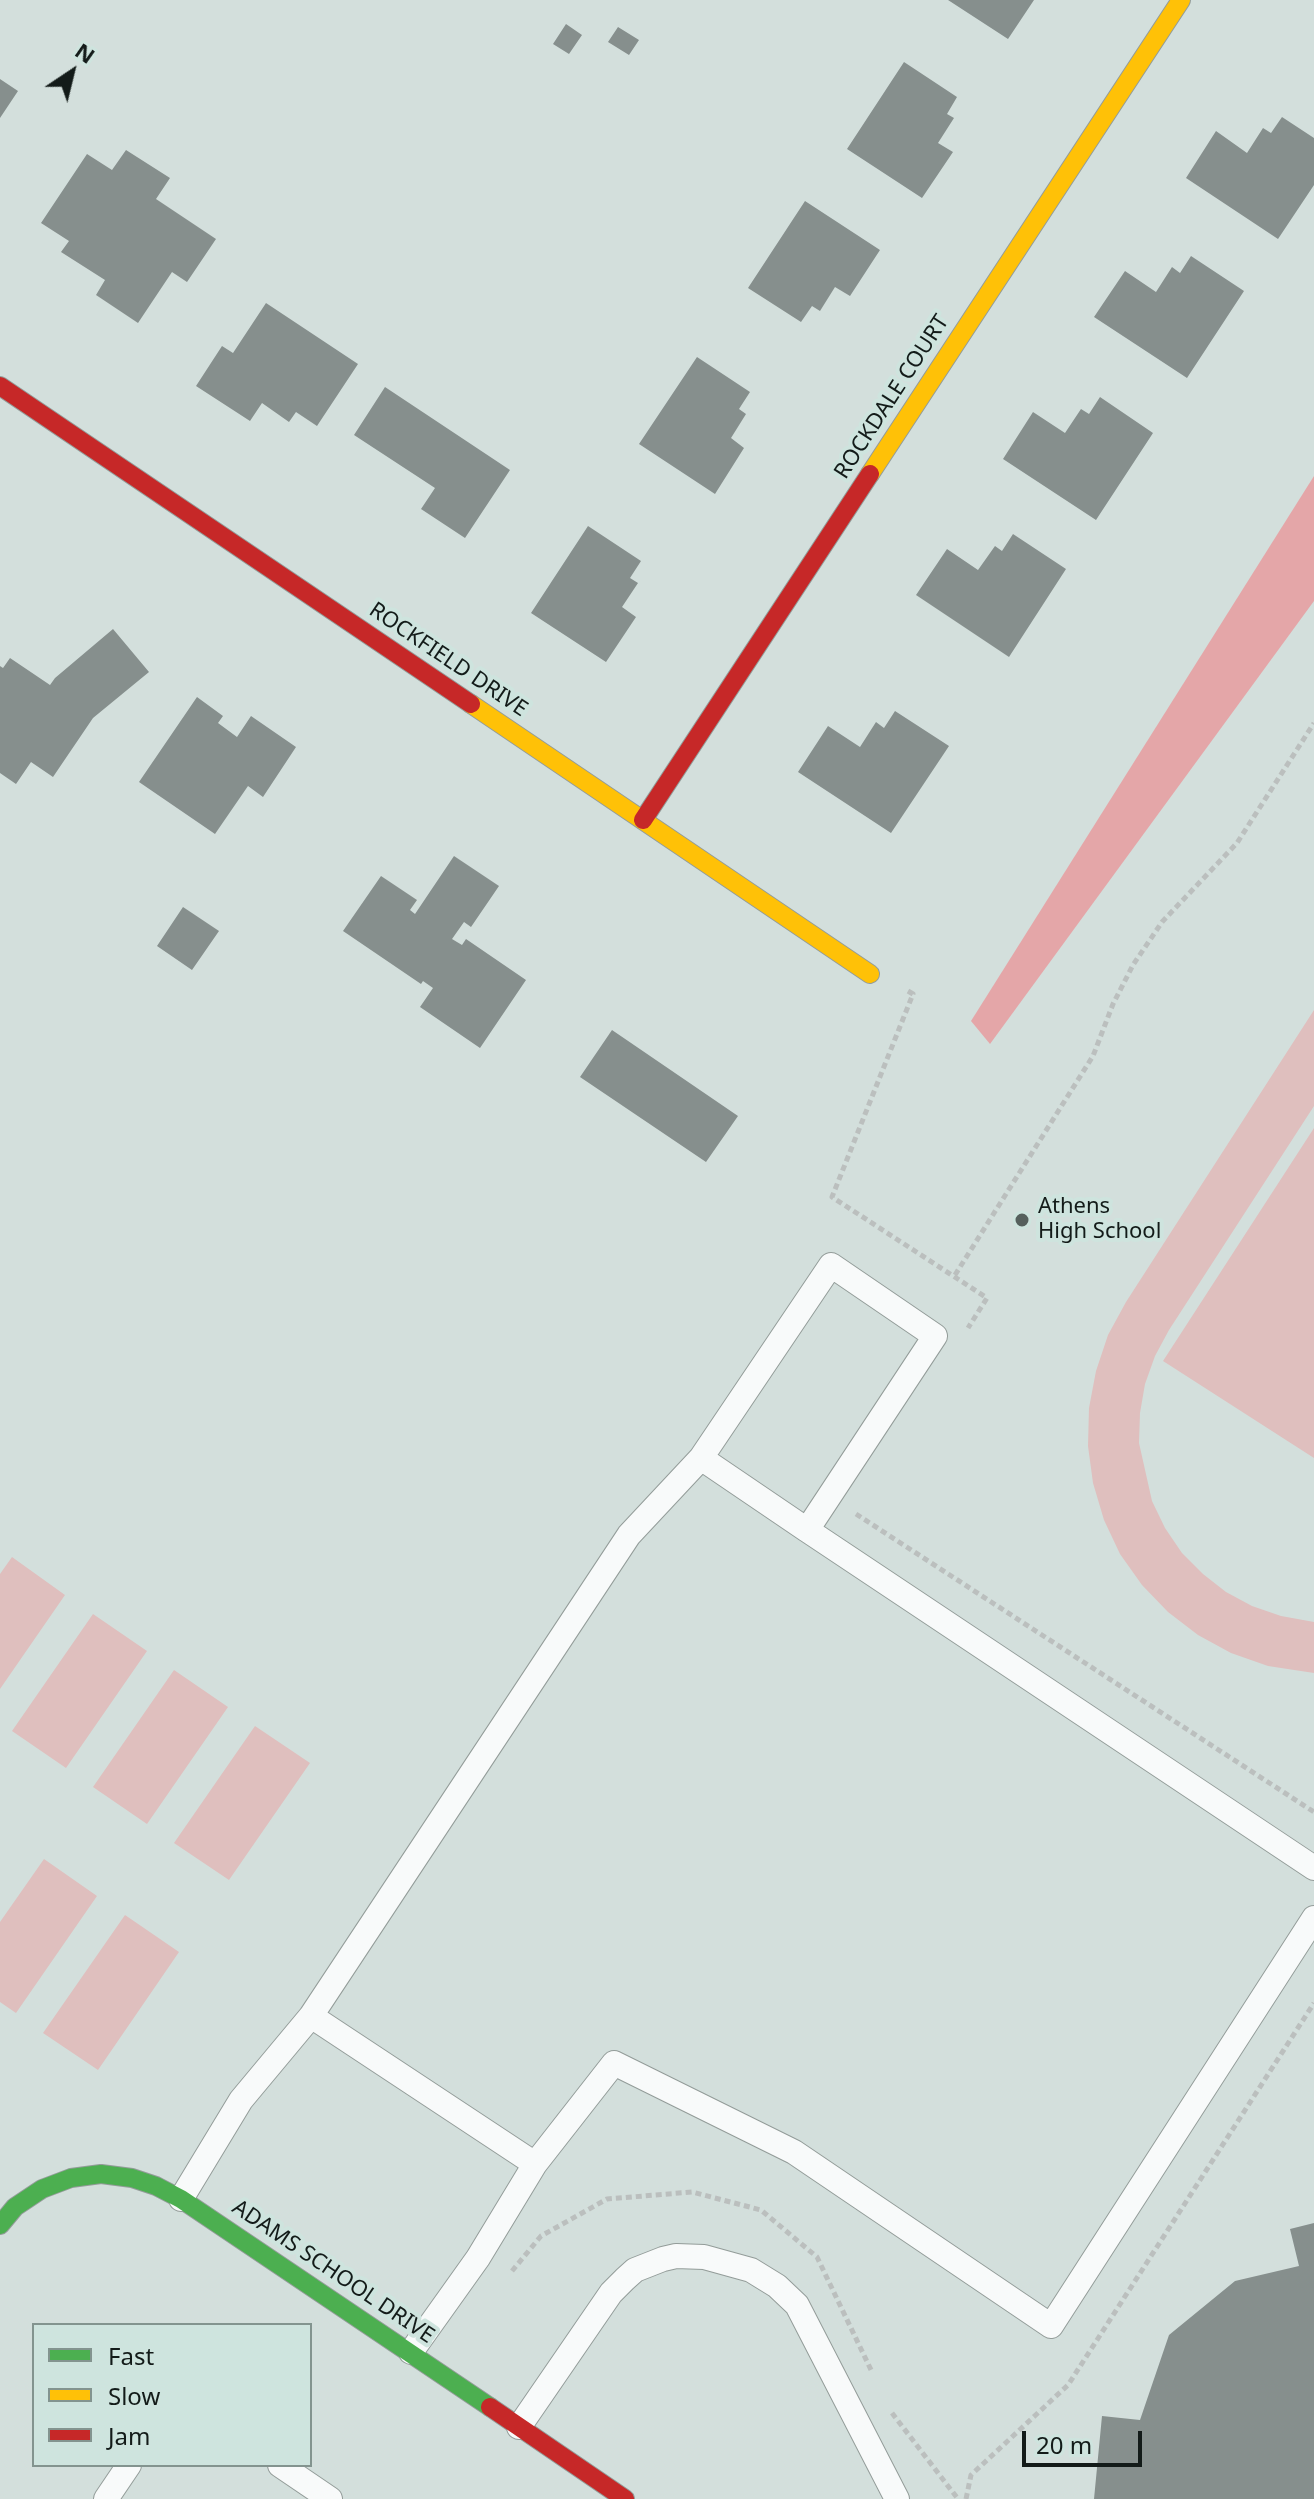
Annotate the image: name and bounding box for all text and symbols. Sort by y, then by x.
north arrow [32,32,112,112]
text: N [70,35,102,70]
street label: ROCKDALE COURT [829,310,955,484]
street label: ROCKFIELD DRIVE [364,597,532,723]
place label: Athens High School [1038,1194,1161,1246]
marker: Athens High School [1013,1211,1031,1229]
street label: ADAMS SCHOOL DRIVE [227,2195,439,2349]
legend [32,2323,312,2467]
text: Fast [108,2339,154,2372]
text: Slow [108,2379,160,2412]
scale bar [1026,2415,1146,2465]
text: Jam [108,2419,150,2452]
text: 20 m [1036,2428,1092,2461]

